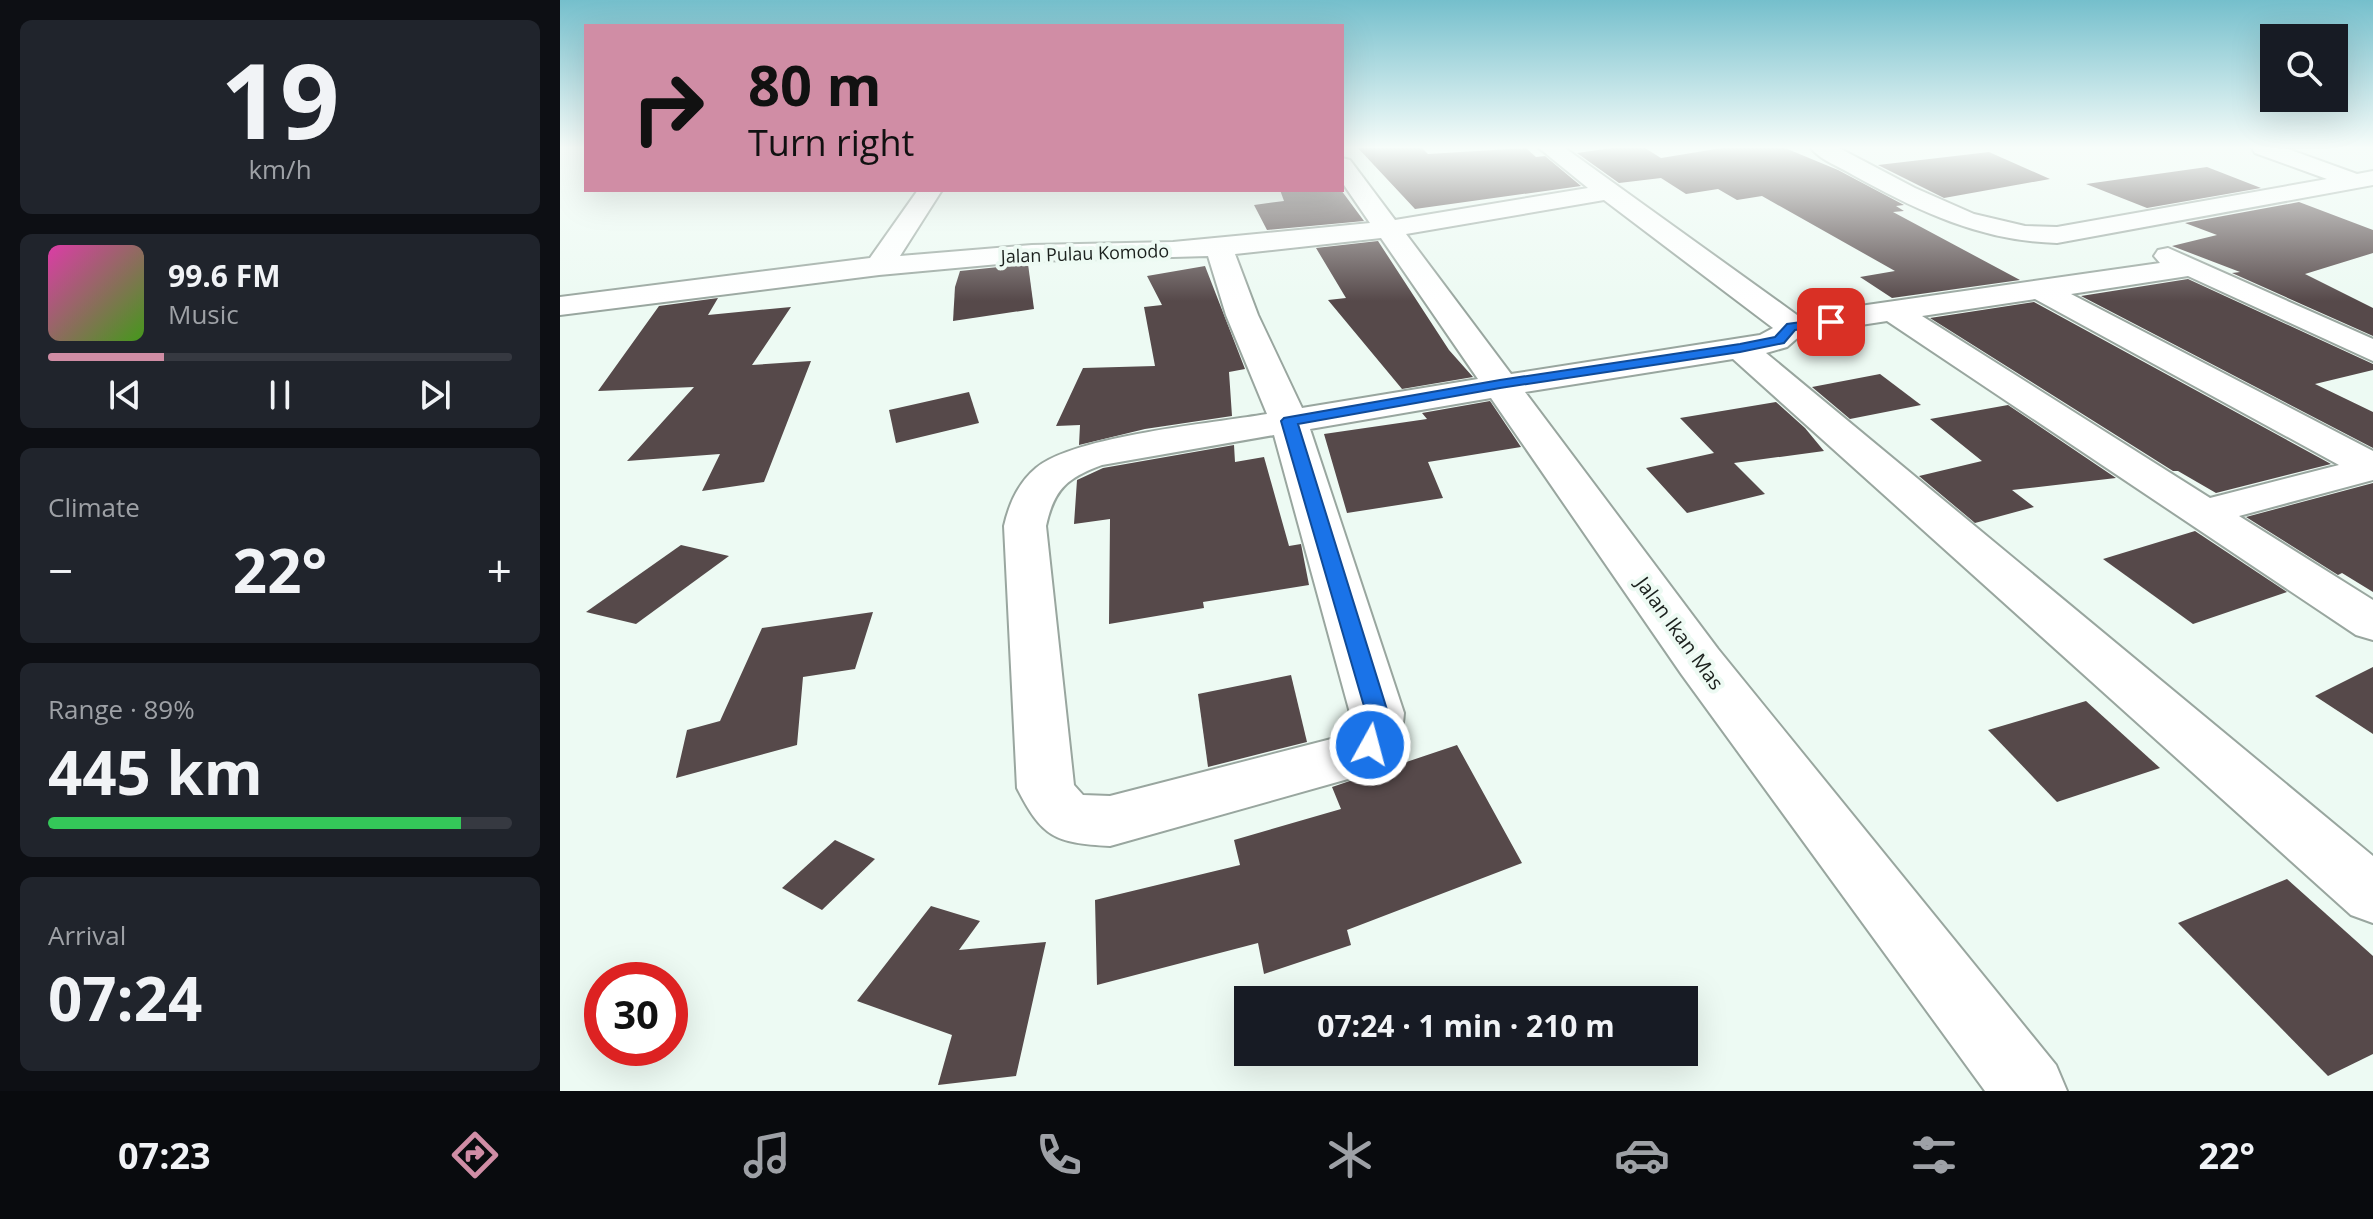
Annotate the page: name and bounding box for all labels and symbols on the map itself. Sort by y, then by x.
street label: Jalan Pulau Komodo [998,238,1170,268]
pin [1797,288,1865,356]
street label: Jalan Ikan Mas [1629,569,1730,695]
position arrow [1328,703,1412,787]
speed limit sign: 30 [584,962,688,1066]

